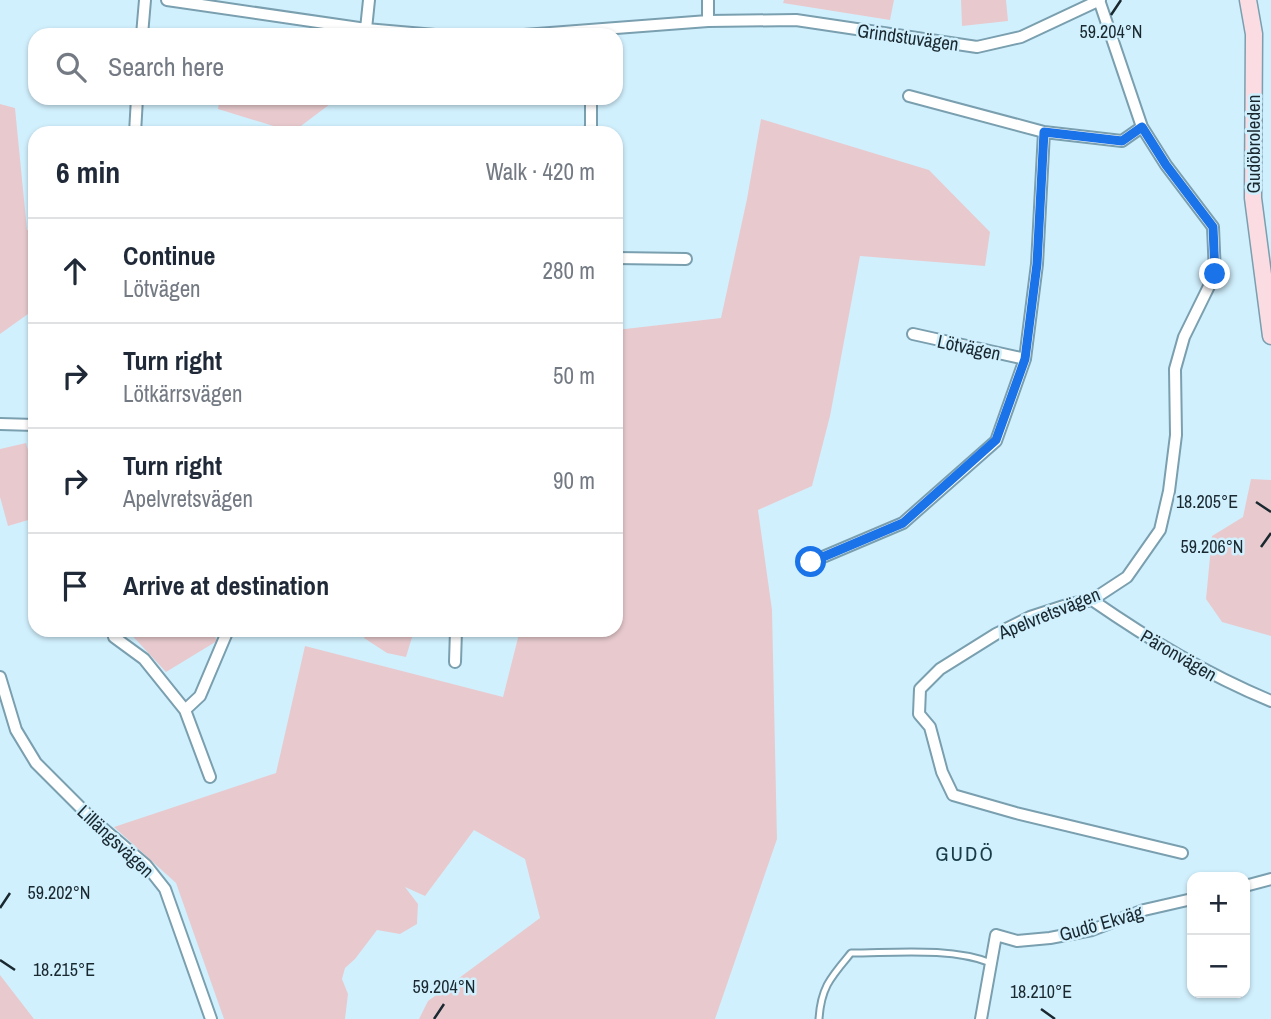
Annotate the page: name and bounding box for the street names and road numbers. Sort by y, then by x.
street label: Grindstuvägen [856,17,960,57]
street label: Gudöbroleden [1240,95,1266,193]
street label: Lötvägen [935,328,1003,366]
street label: Apelvretsvägen [993,581,1104,646]
street label: Päronvägen [1136,623,1222,687]
street label: Lillängsvägen [72,799,160,883]
street label: Gudö Ekväg [1056,899,1146,947]

